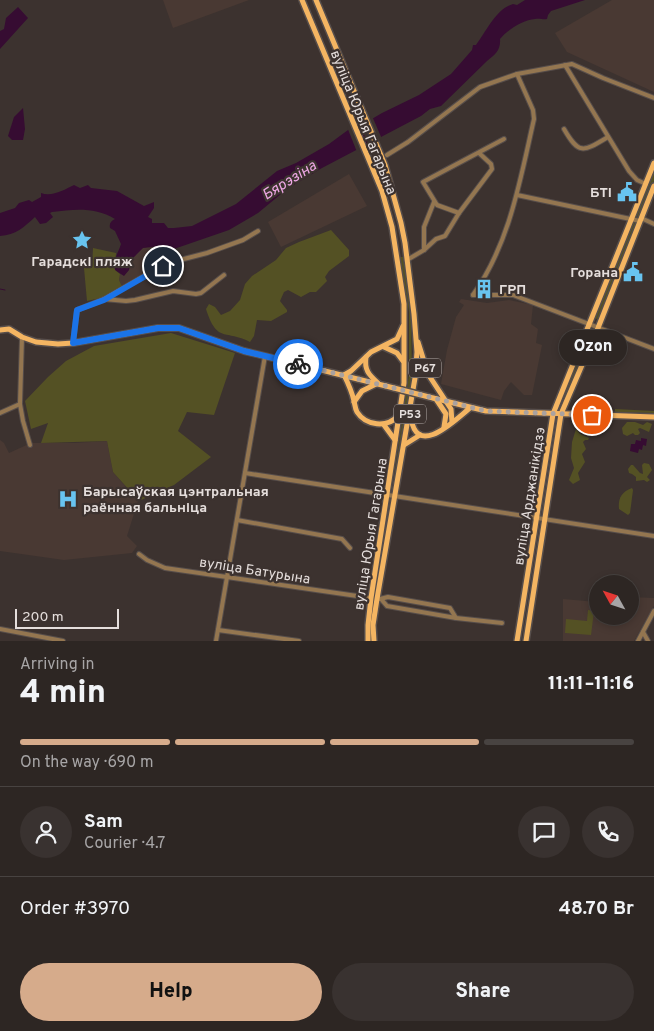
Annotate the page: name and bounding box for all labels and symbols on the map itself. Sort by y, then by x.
street label: вуліца Юрыя Гагарына [326,48,399,197]
water label: Бярэзіна [259,157,321,205]
public building icon: БТІ [616,181,638,203]
place label: БТІ [590,185,612,202]
place icon: Гарадскі пляж [71,229,93,251]
pin [142,245,184,287]
place label: Гарадскі пляж [31,254,133,271]
public building icon: Горана [622,261,644,283]
place label: Горана [570,265,618,282]
building icon: ГРП [473,278,495,300]
place label: ГРП [499,282,526,299]
callout: Ozon [558,330,626,365]
courier [273,339,323,389]
road number: Р67 [409,358,441,378]
pin [571,394,613,436]
road number: Р53 [394,404,426,424]
street label: вуліца Арджанікідзэ [511,426,550,567]
street label: вуліца Юрыя Гагарына [351,457,392,612]
place label: Барысаўская цэнтральная раённая бальніца [83,484,269,517]
hospital icon: Барысаўская цэнтральная раённая бальніца [57,488,79,510]
street label: вуліца Батурына [198,554,311,589]
north arrow [589,575,639,625]
scale bar [15,606,119,629]

